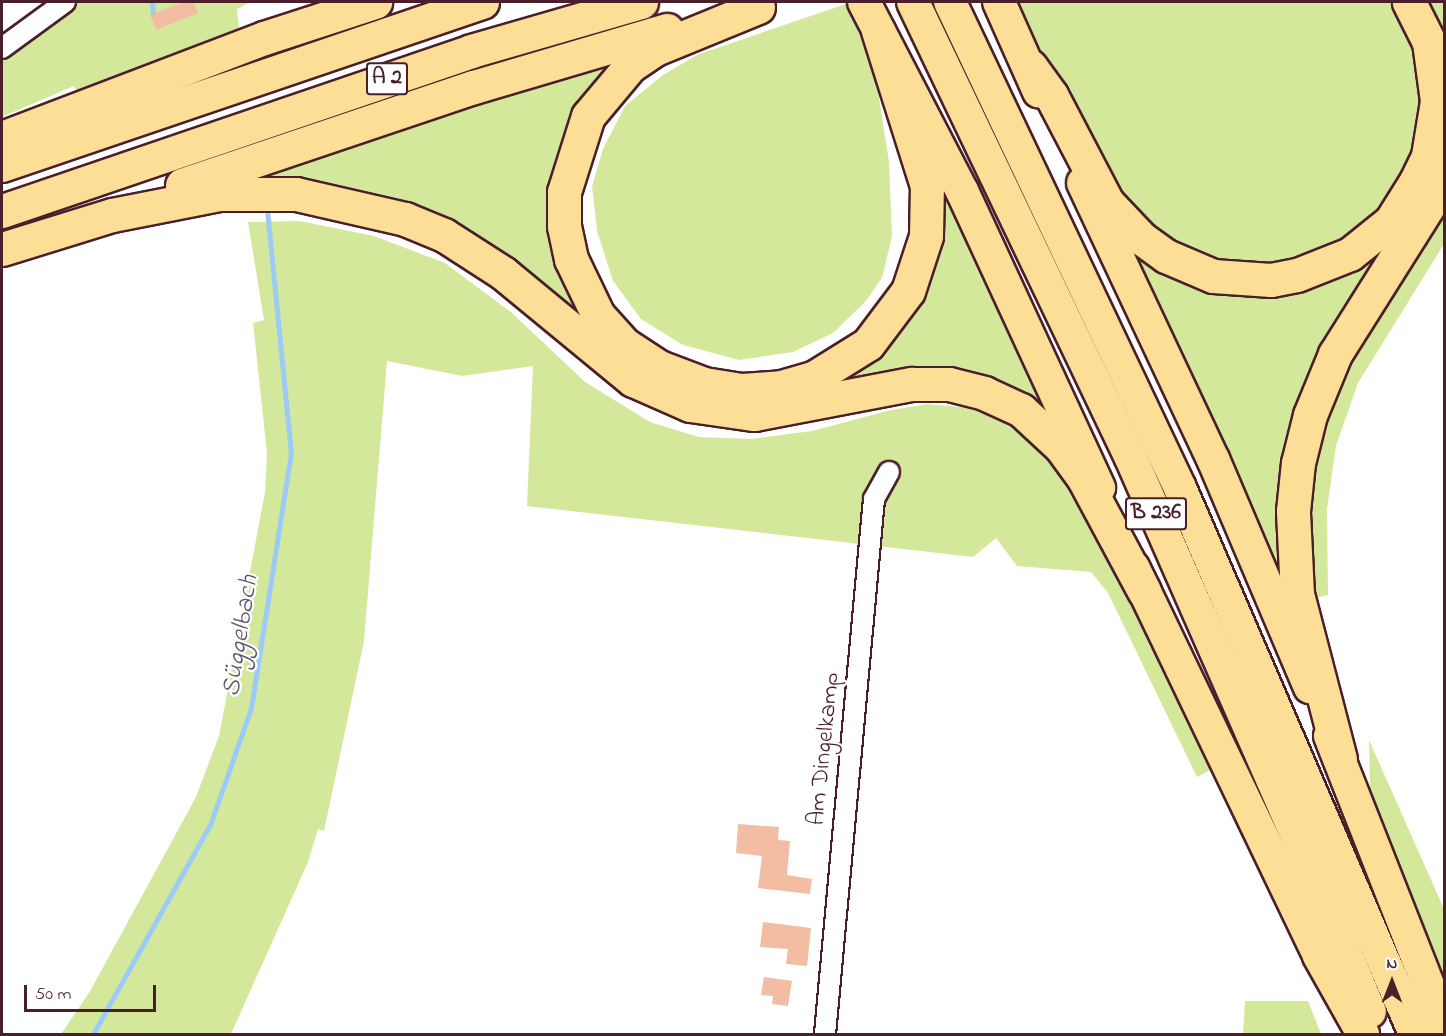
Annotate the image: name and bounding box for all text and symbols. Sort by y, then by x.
road number: A 2 [366,60,408,98]
road number: B 236 [1124,495,1188,533]
water label: Süggelbach [217,573,267,699]
street label: Am Dingelkamp [803,671,847,827]
north arrow [1362,952,1422,1012]
text: N [1387,952,1397,976]
scale bar [27,973,159,1011]
text: 50 m [35,982,72,1008]

